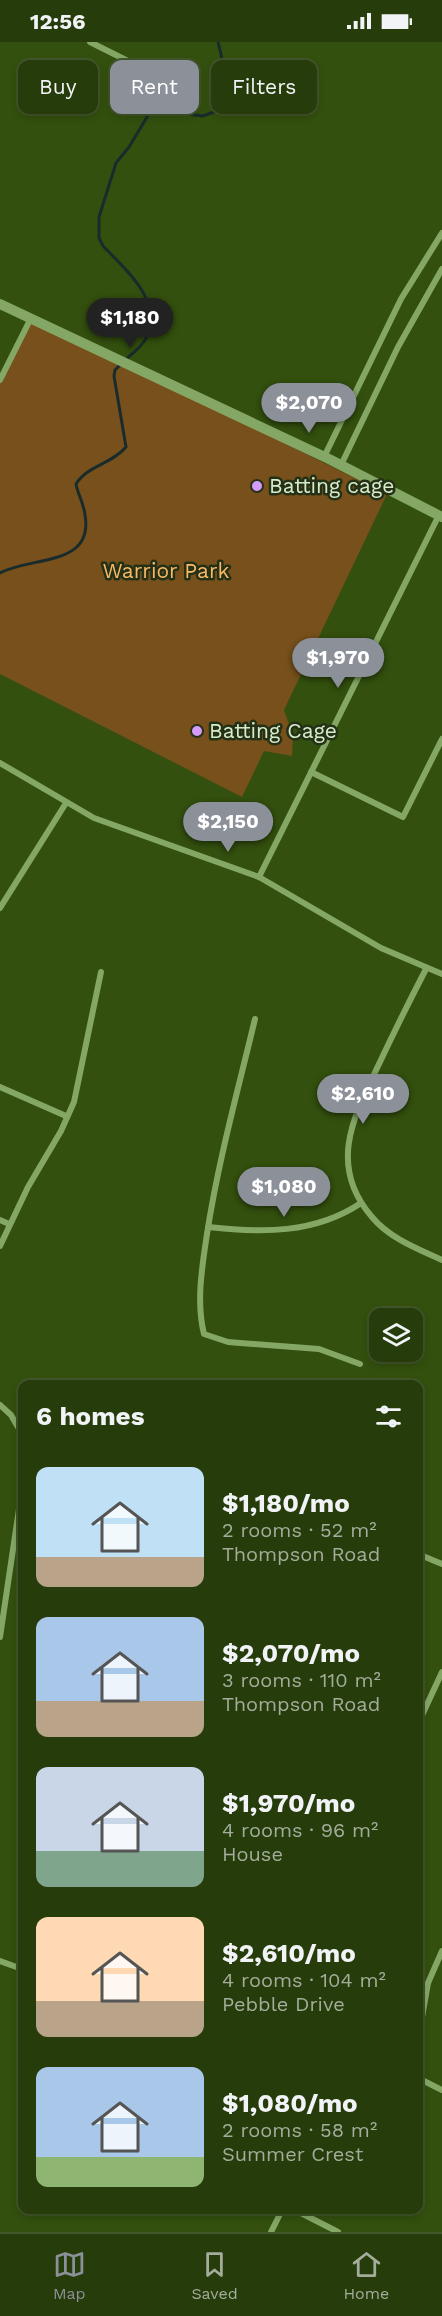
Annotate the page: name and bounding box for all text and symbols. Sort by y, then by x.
text: 12:56 [30,9,86,34]
chip: Buy [18,60,98,114]
chip: Rent [110,60,199,114]
chip: Filters [211,60,317,114]
pin: $1,180 [81,298,179,349]
text: $1,180 [100,305,160,329]
pin: $2,070 [260,383,358,434]
text: $2,070 [275,390,343,414]
place label: Batting cage [269,473,394,498]
marker: Batting cage [250,479,264,493]
park label: Warrior Park [103,558,230,583]
pin: $1,970 [289,638,387,689]
text: $1,970 [306,645,370,669]
place label: Batting Cage [209,718,337,743]
marker: Batting Cage [190,724,204,738]
pin: $2,150 [179,802,277,853]
text: $2,150 [197,809,259,833]
pin: $2,610 [314,1074,412,1125]
text: $2,610 [331,1081,395,1105]
pin: $1,080 [235,1167,333,1218]
text: $1,080 [251,1174,317,1198]
map controls [369,1308,423,1362]
button: layers [369,1308,423,1362]
icon: filters [372,1400,405,1433]
text: 6 homes [36,1401,145,1431]
text: $1,180/mo [222,1488,350,1518]
icon: home [84,1491,156,1563]
text: 2 rooms · 52 m² [222,1518,377,1542]
text: Thompson Road [222,1542,380,1566]
text: $2,070/mo [222,1638,360,1668]
icon: home [84,1641,156,1713]
text: 3 rooms · 110 m² [222,1668,381,1692]
text: Thompson Road [222,1692,380,1716]
text: $1,970/mo [222,1788,355,1818]
icon: home [84,1791,156,1863]
text: 4 rooms · 96 m² [222,1818,378,1842]
text: House [222,1842,283,1866]
text: $2,610/mo [222,1938,356,1968]
icon: home [84,1941,156,2013]
text: 4 rooms · 104 m² [222,1968,386,1992]
text: Pebble Drive [222,1992,345,2016]
text: $1,080/mo [222,2088,358,2118]
icon: home [84,2091,156,2163]
text: 2 rooms · 58 m² [222,2118,377,2142]
text: Summer Crest [222,2142,363,2166]
tab: Map [53,2248,86,2303]
tab: Saved [191,2248,238,2303]
tab: Home [343,2248,389,2303]

